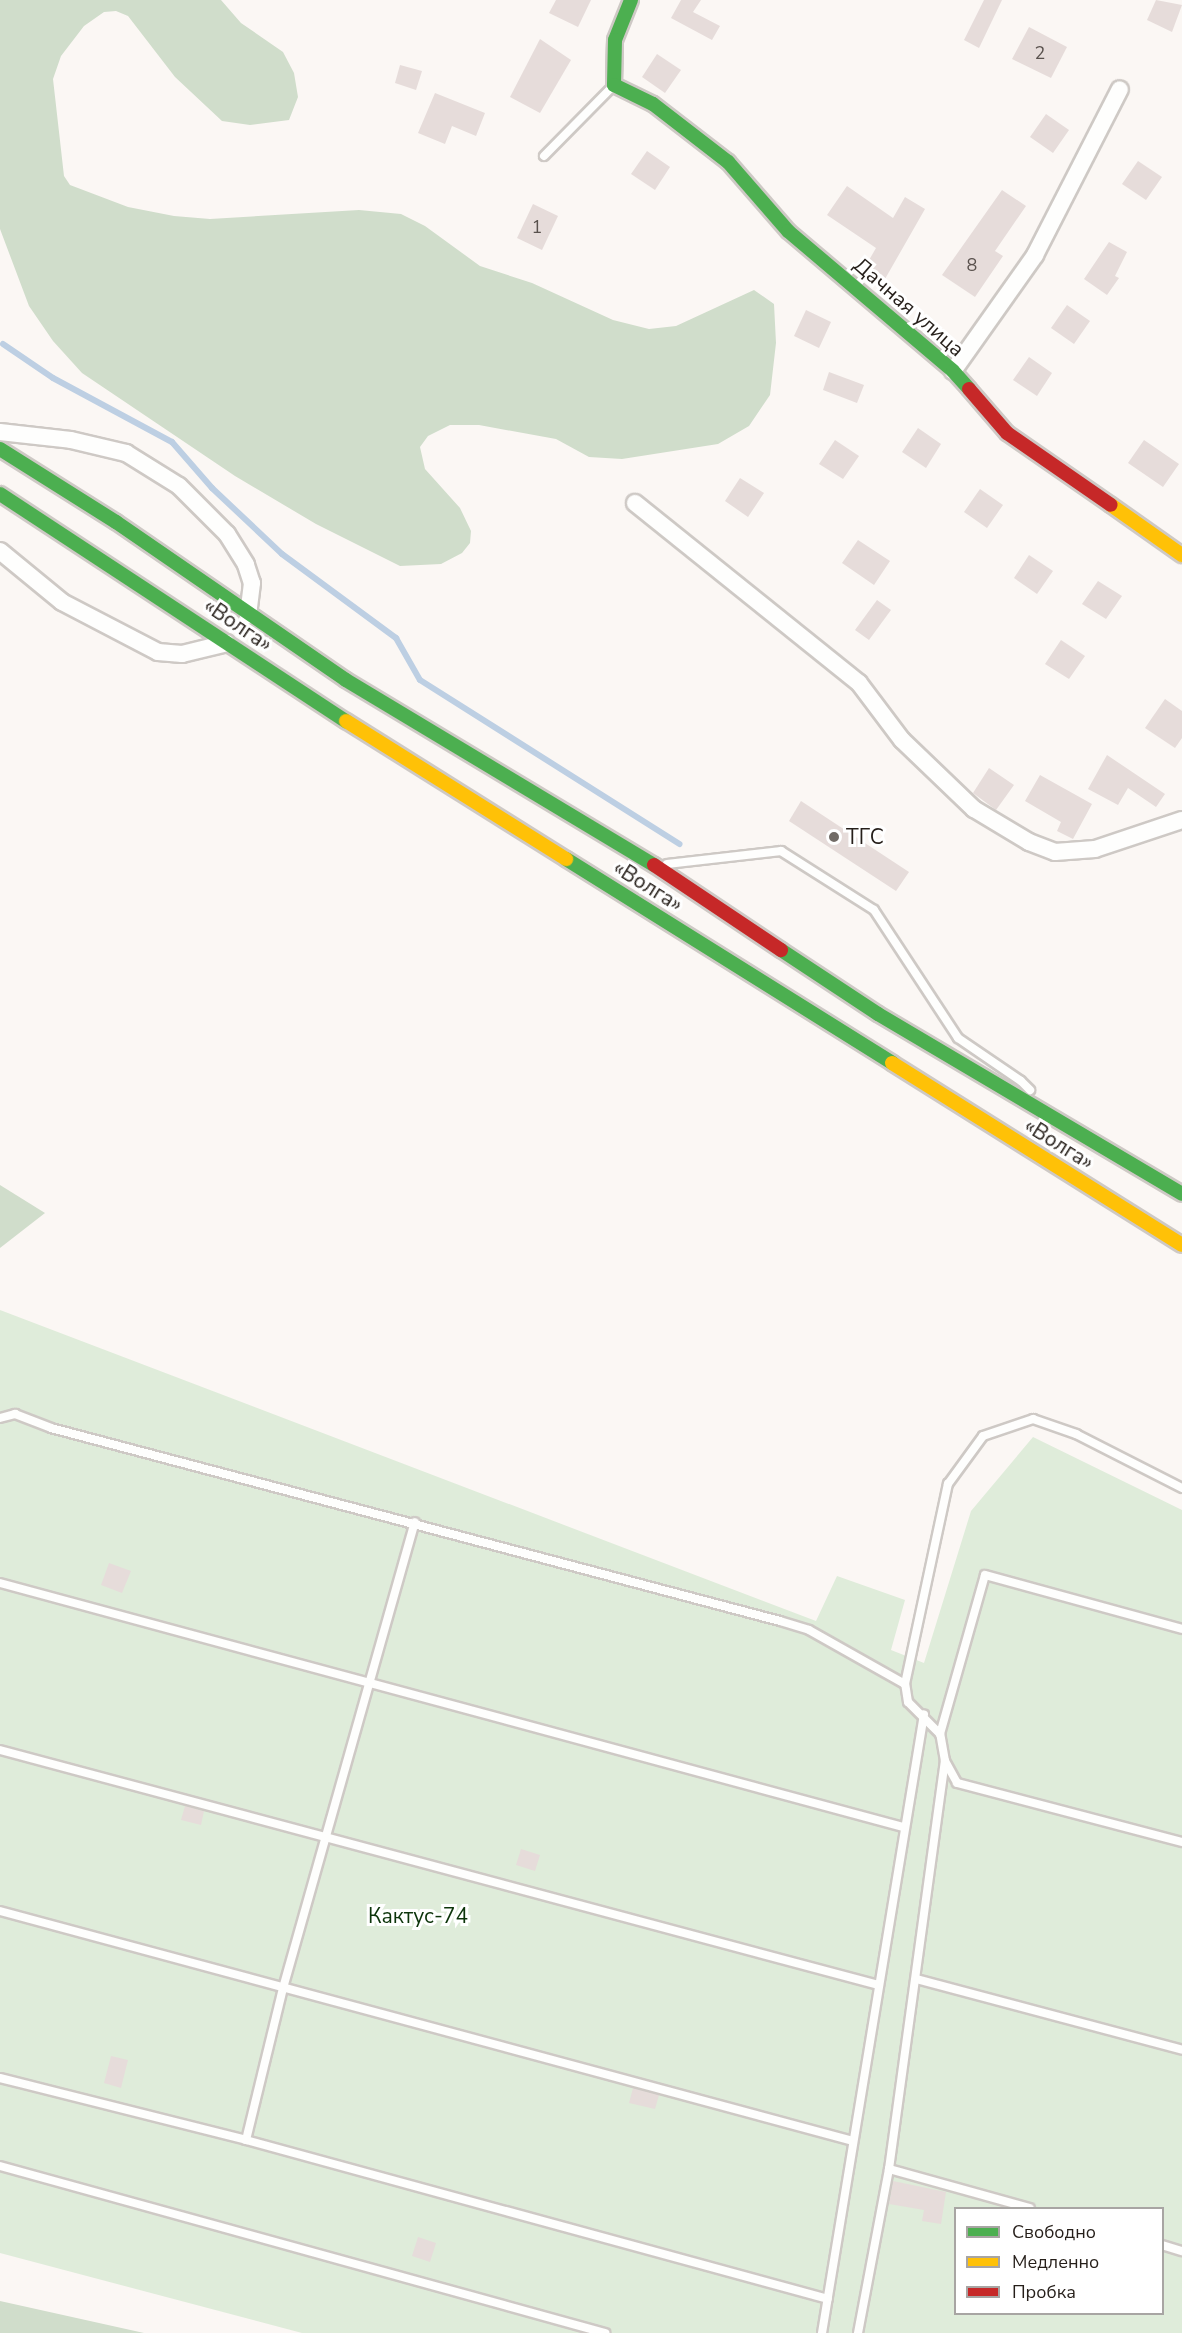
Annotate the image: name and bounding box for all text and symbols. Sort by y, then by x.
house number: 2 [1035,42,1045,64]
house number: 1 [532,216,542,238]
street label: Дачная улица [849,252,969,362]
house number: 8 [967,254,977,276]
street label: «Волга» [199,593,277,657]
place label: ТГС [846,824,884,850]
marker: ТГС [827,830,841,844]
street label: «Волга» [609,855,687,917]
street label: «Волга» [1020,1113,1098,1175]
park label: Кактус-74 [368,1903,468,1929]
legend [954,2207,1164,2315]
text: Свободно [1012,2220,1096,2244]
text: Медленно [1012,2250,1099,2274]
text: Пробка [1012,2280,1076,2304]

